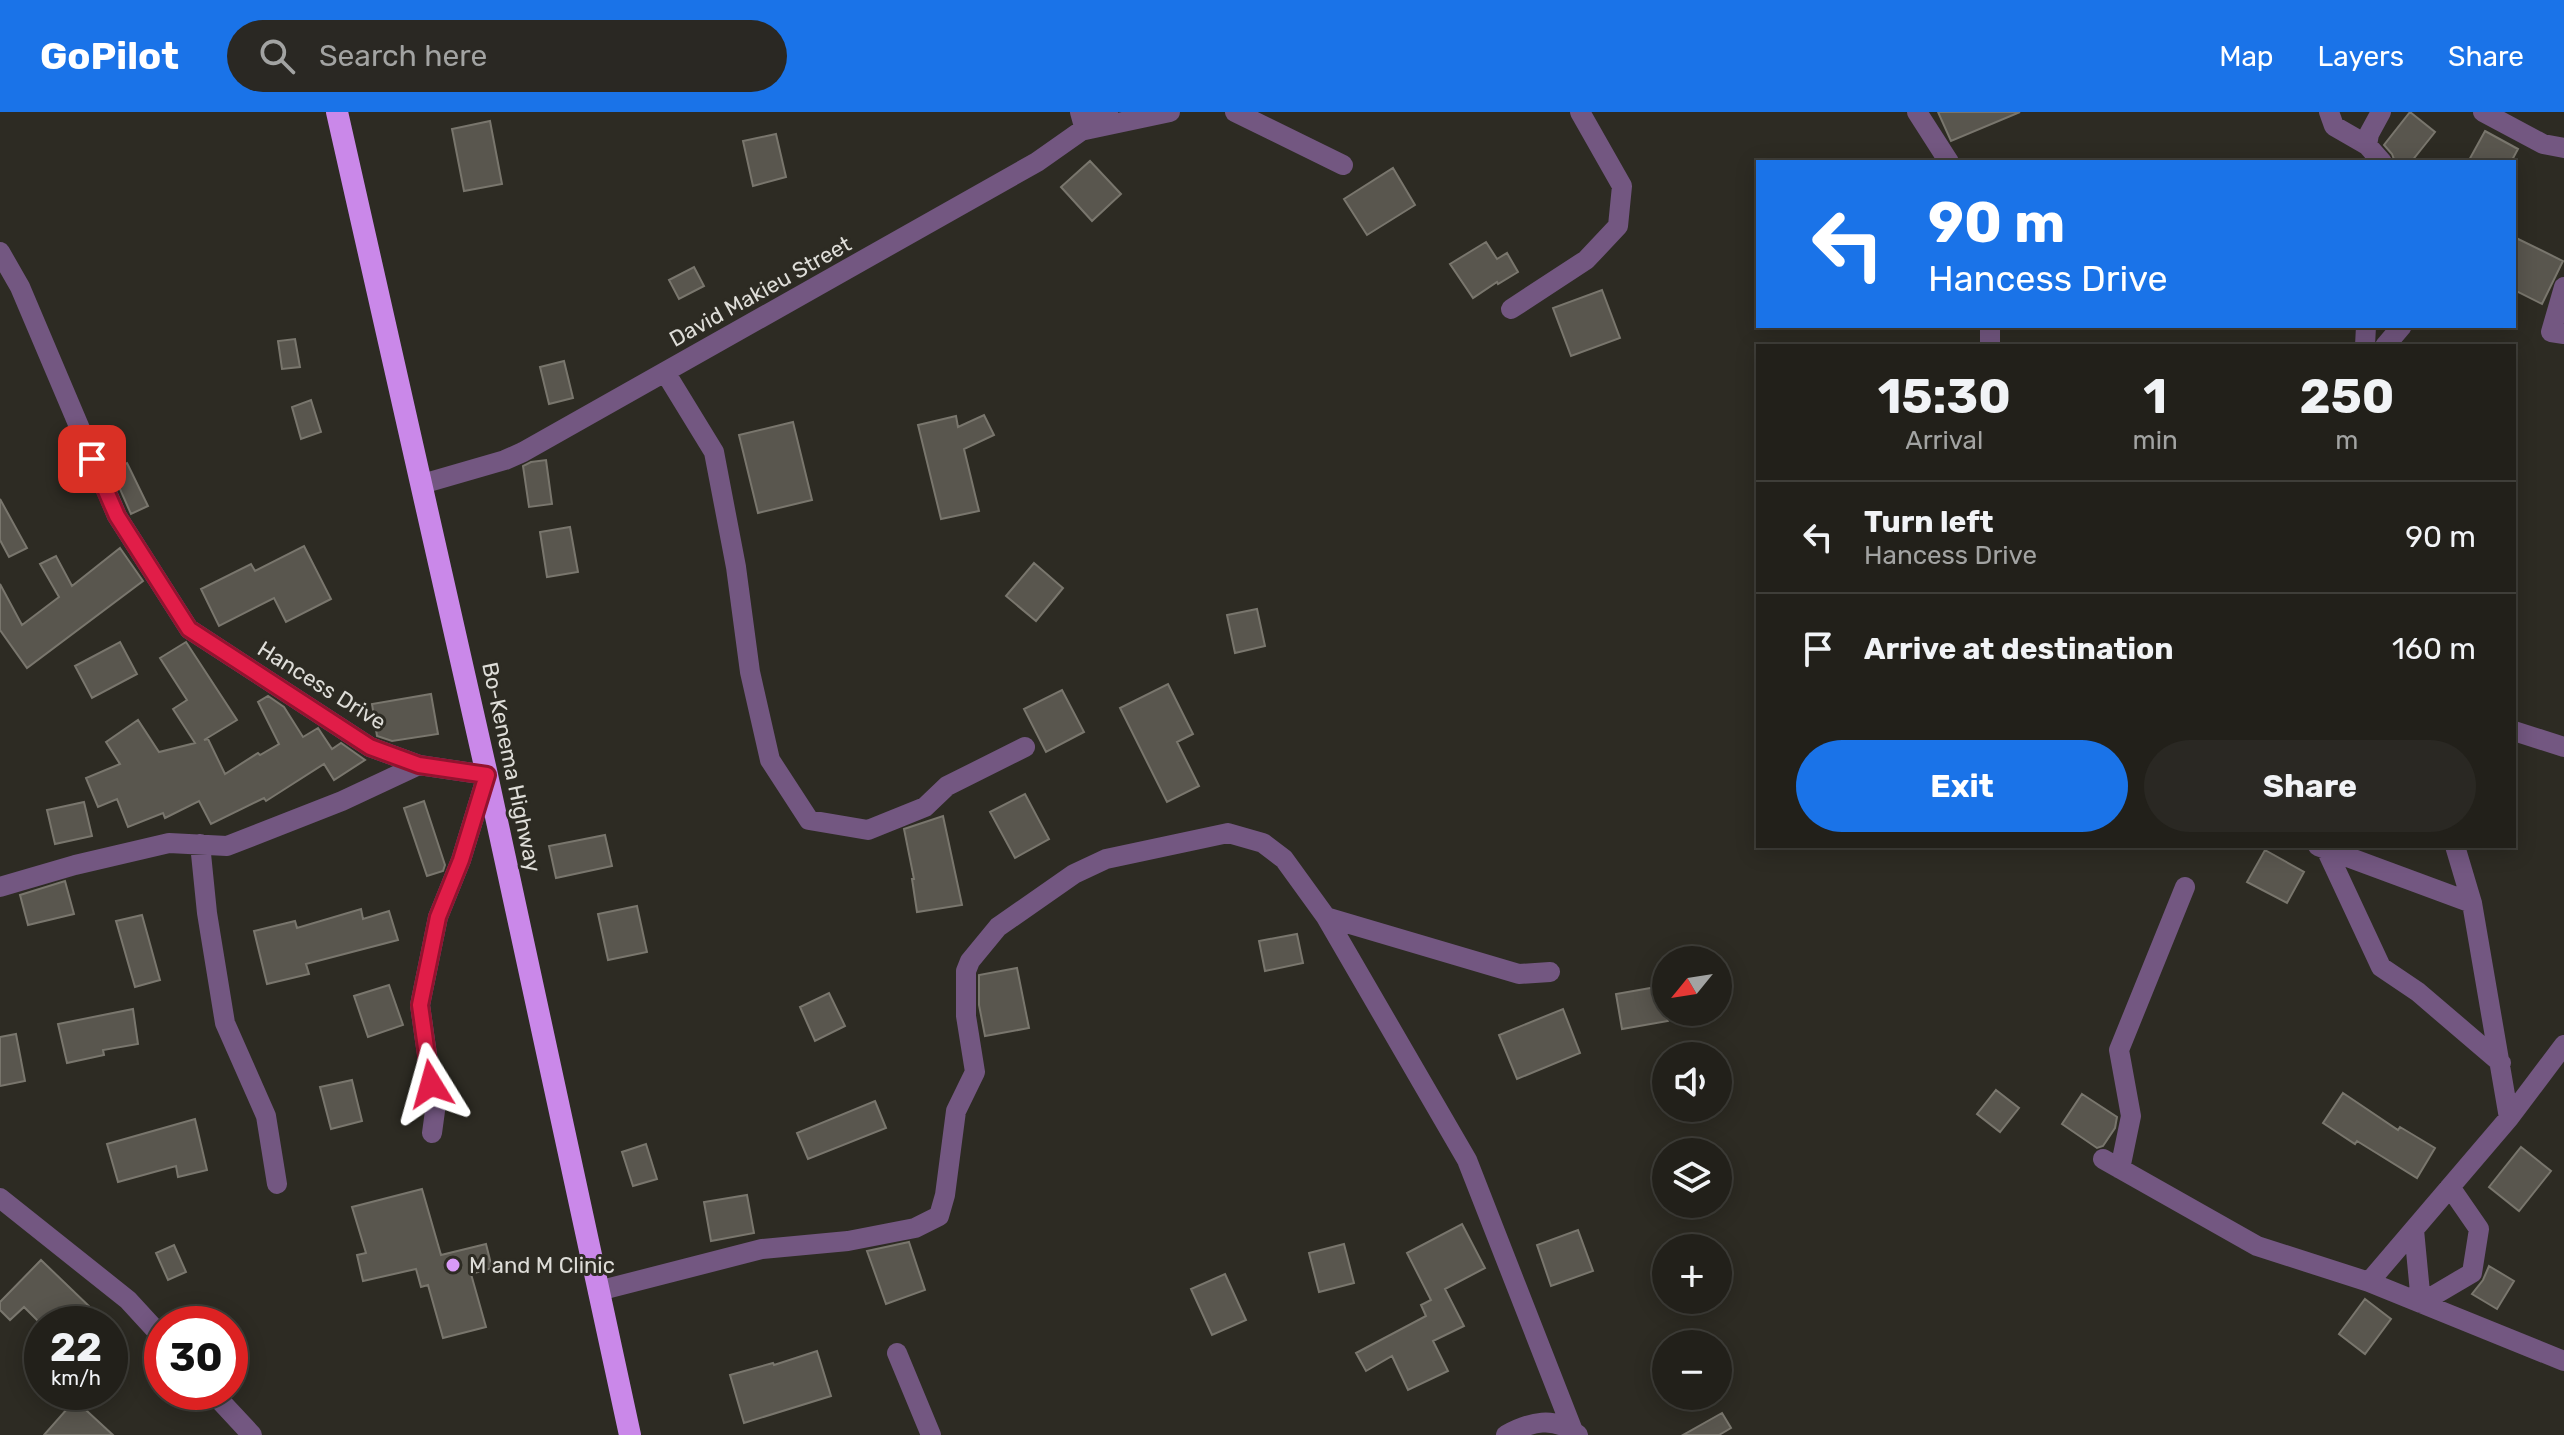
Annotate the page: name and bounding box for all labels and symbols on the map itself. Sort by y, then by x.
street label: David Makieu Street [665,230,856,353]
pin [58,425,126,493]
street label: Hancess Drive [252,635,391,736]
street label: Bo-Kenema Highway [476,660,547,875]
north arrow [1652,946,1732,1026]
position arrow [389,1042,473,1126]
place label: M and M Clinic [469,1252,615,1279]
marker: M and M Clinic [444,1256,462,1274]
speed limit sign: 30 [144,1306,248,1410]

